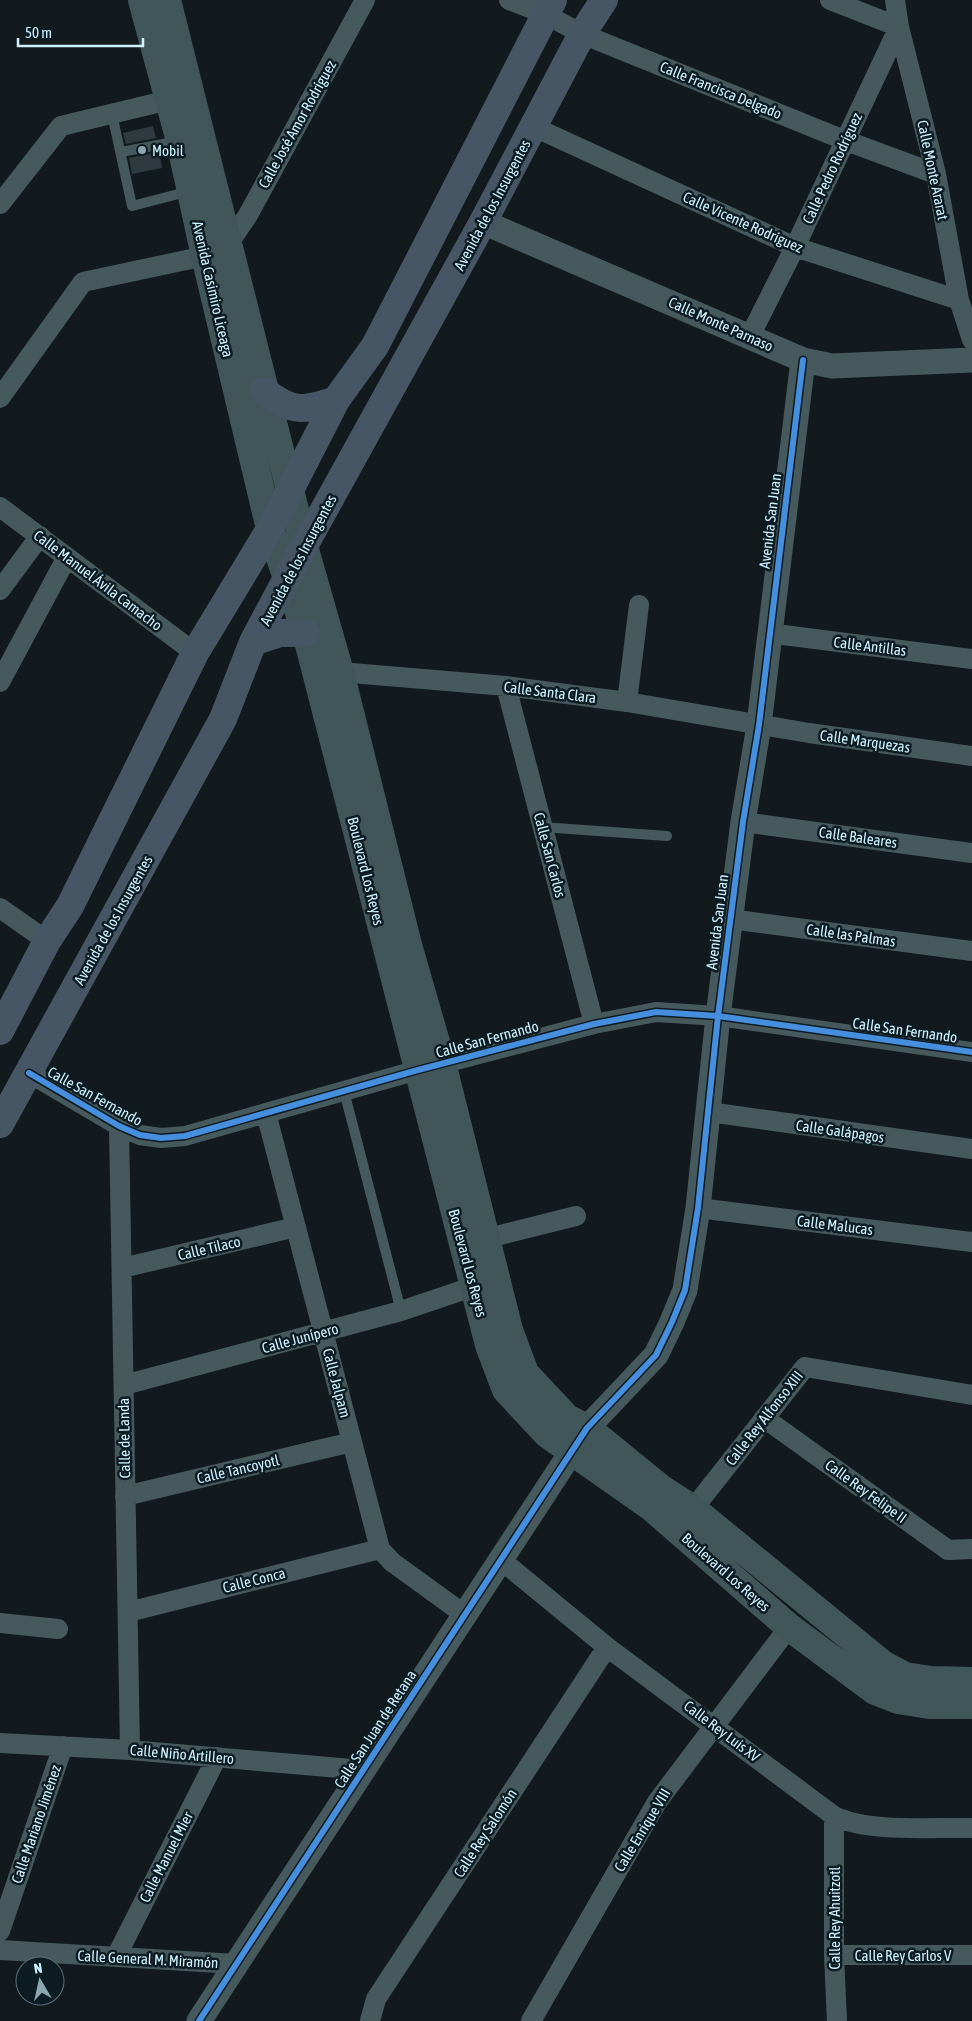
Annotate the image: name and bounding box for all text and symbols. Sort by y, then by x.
scale bar [18,15,142,47]
text: 50 m [25,24,52,41]
street label: Calle José Amor Rodríguez [255,57,340,191]
street label: Calle Francisca Delgado [658,58,784,122]
street label: Calle Pedro Rodríguez [799,109,865,226]
street label: Calle Monte Ararat [914,119,952,221]
street label: Avenida de los Insurgentes [450,137,534,273]
place label: Mobil [152,142,184,159]
marker: Mobil [136,144,148,156]
street label: Calle Vicente Rodríguez [680,188,806,256]
street label: Avenida Casimiro Liceaga [189,219,237,359]
street label: Calle Monte Parnaso [666,293,776,355]
street label: Avenida San Juan [756,472,784,570]
street label: Avenida de los Insurgentes [256,492,340,628]
street label: Calle Manuel Ávila Camacho [31,526,165,634]
street label: Calle Antillas [833,633,907,659]
street label: Calle Santa Clara [503,678,597,706]
street label: Calle Marquezas [819,726,911,756]
street label: Calle San Carlos [530,811,570,899]
street label: Boulevard Los Reyes [344,815,388,927]
street label: Calle Baleares [818,823,898,851]
street label: Avenida de los Insurgentes [70,852,156,988]
street label: Avenida San Juan [703,873,731,971]
street label: Calle las Palmas [805,920,897,950]
street label: Calle San Fernando [851,1014,959,1046]
street label: Calle San Fernando [434,1017,540,1061]
street label: Calle San Fernando [45,1063,145,1129]
street label: Calle Galápagos [795,1116,885,1146]
street label: Boulevard Los Reyes [445,1207,491,1319]
street label: Calle Malucas [796,1212,874,1238]
street label: Calle Tilaco [176,1233,242,1263]
street label: Calle Junípero [260,1320,340,1356]
street label: Calle Jalpam [320,1346,354,1420]
street label: Calle Rey Alfonso XIII [722,1367,806,1469]
street label: Calle de Landa [115,1398,133,1478]
street label: Calle Tancoyotl [195,1451,281,1487]
street label: Calle Rey Felipe II [822,1456,910,1526]
street label: Boulevard Los Reyes [679,1529,773,1615]
street label: Calle Conca [221,1564,287,1596]
street label: Calle San Juan de Retana [331,1667,419,1791]
street label: Calle Rey Luis XV [681,1697,764,1765]
street label: Calle Niño Artillero [129,1741,235,1767]
street label: Calle Mariano Jiménez [8,1762,64,1885]
street label: Calle Enrique VIII [611,1785,673,1875]
street label: Calle Rey Salomón [450,1786,520,1880]
street label: Calle Manuel Mier [136,1808,196,1905]
street label: Calle Rey Ahuitzotl [826,1866,843,1970]
street label: Calle General M. Miramón [77,1947,219,1971]
street label: Calle Rey Carlos V [855,1947,952,1964]
north arrow [15,1956,65,2006]
text: N [33,1960,43,1977]

